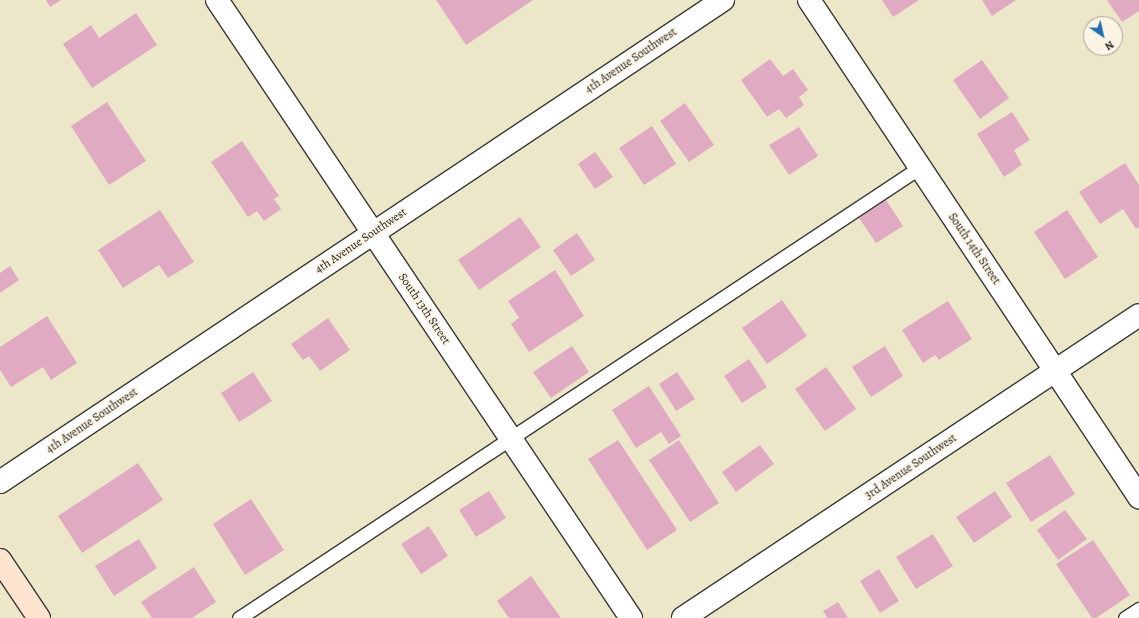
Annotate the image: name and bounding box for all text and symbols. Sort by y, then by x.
north arrow [1083,16,1123,56]
street label: 4th Avenue Southwest [582,25,680,97]
text: N [1102,37,1117,54]
street label: 4th Avenue Southwest [312,205,410,277]
street label: South 14th Street [945,211,1003,287]
street label: South 13th Street [395,271,453,347]
street label: 4th Avenue Southwest [43,385,141,457]
street label: 3rd Avenue Southwest [862,431,960,503]

